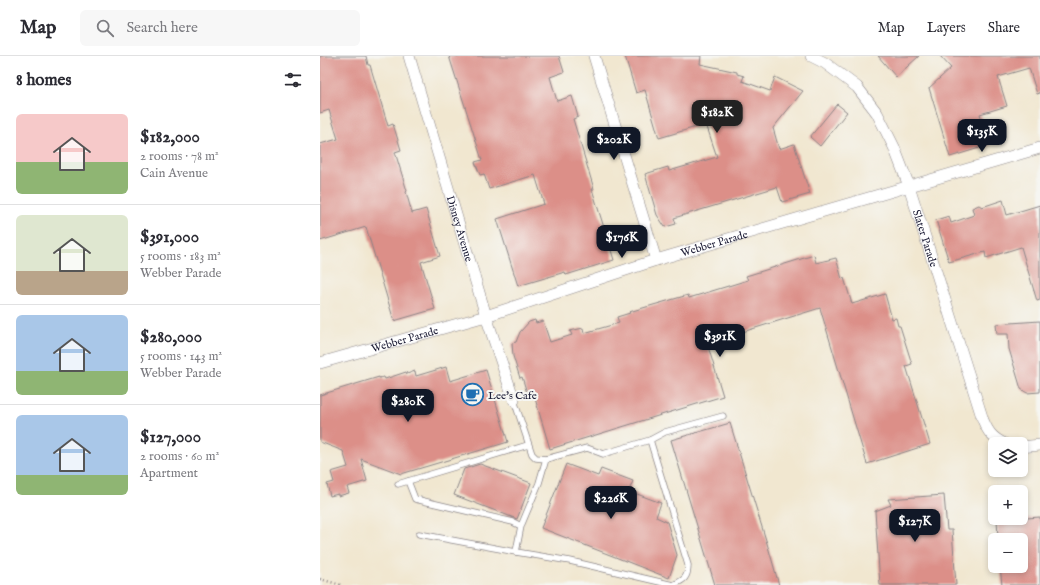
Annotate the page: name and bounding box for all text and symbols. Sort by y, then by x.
search box [80,10,360,46]
text: Map [20,16,56,40]
icon: search [94,17,116,39]
text: Search here [126,18,198,37]
text: Map [878,19,905,37]
text: Layers [927,19,966,37]
text: Share [988,19,1020,37]
icon: filters [282,69,304,91]
text: 8 homes [16,70,71,91]
pin: $182K [689,100,745,134]
text: $182K [701,104,733,121]
pin: $135K [954,119,1010,153]
text: $135K [966,123,998,140]
text: $182,000 [140,127,200,148]
pin: $202K [586,127,642,161]
icon: home [48,130,96,178]
text: $202K [596,131,632,148]
text: 2 rooms · 78 m² [140,148,219,165]
text: Cain Avenue [140,165,208,182]
street label: Disney Avenue [443,194,476,264]
street label: Slater Parade [909,208,940,269]
pin: $176K [594,225,650,259]
text: $391,000 [140,227,199,248]
street label: Webber Parade [679,228,749,260]
text: $176K [605,229,639,246]
icon: home [48,231,96,279]
text: 5 rooms · 183 m² [140,248,221,265]
text: Webber Parade [140,265,222,282]
street label: Webber Parade [370,324,440,356]
pin: $391K [692,324,748,358]
text: $280,000 [140,327,202,348]
text: $391K [704,328,736,345]
icon: home [48,331,96,379]
text: 5 rooms · 143 m² [140,348,222,365]
text: Webber Parade [140,365,222,382]
cafe icon: Lee's Cafe [459,382,485,408]
pin: $280K [380,389,436,423]
place label: Lee's Cafe [488,389,537,403]
text: $280K [391,393,425,410]
text: $127,000 [140,427,201,448]
icon: home [48,431,96,479]
map controls [988,437,1028,573]
button: layers [988,437,1028,477]
text: 2 rooms · 60 m² [140,448,219,465]
text: Apartment [140,465,198,482]
button: + [988,485,1028,525]
pin: $226K [583,486,639,520]
text: $226K [594,490,628,507]
pin: $127K [887,509,943,543]
text: $127K [898,513,932,530]
button: − [988,533,1028,573]

